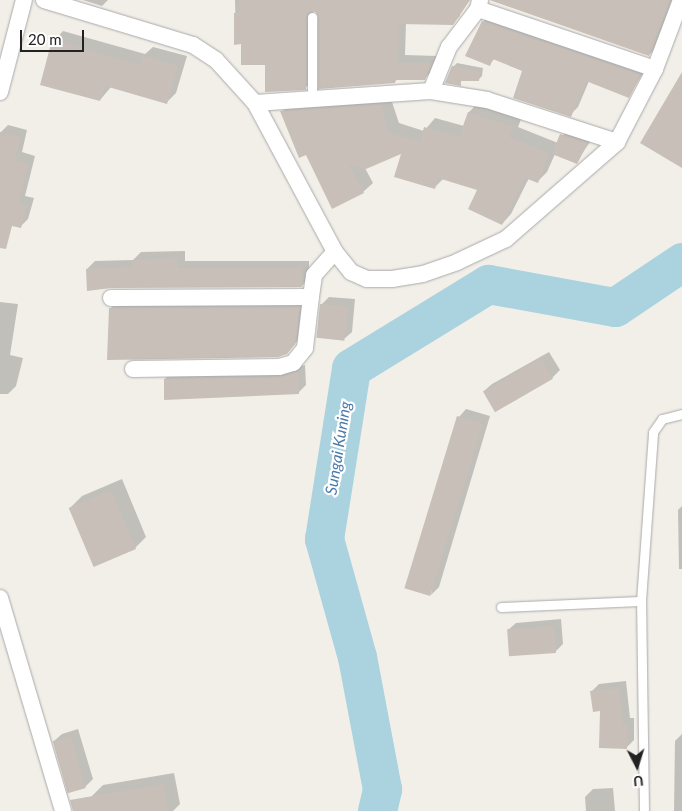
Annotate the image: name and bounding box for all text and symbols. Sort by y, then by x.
scale bar [22,20,86,52]
text: 20 m [28,30,62,48]
water label: Sungai Kuning [321,400,355,496]
north arrow [612,741,662,791]
text: U [632,773,644,790]

